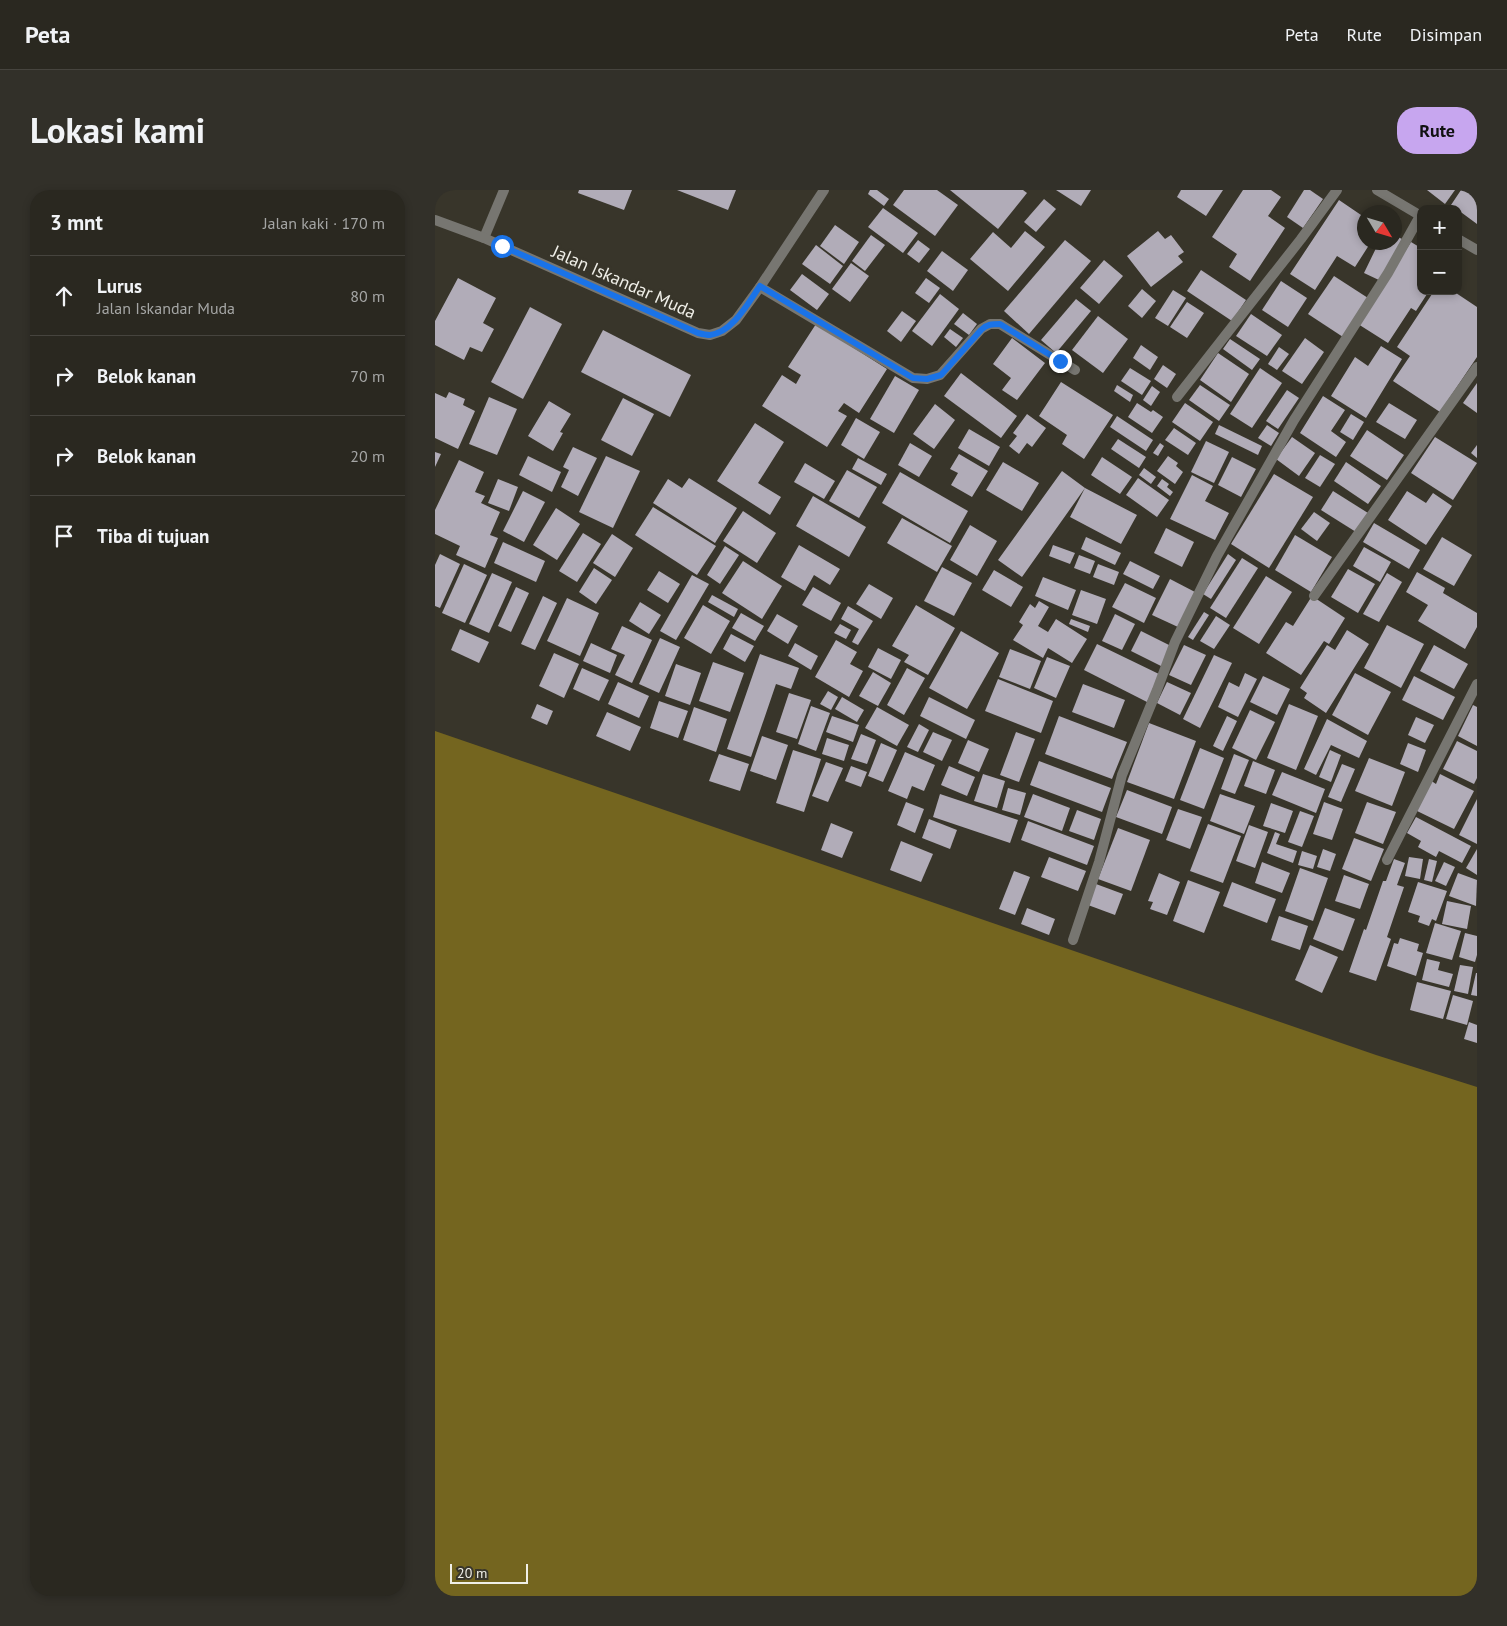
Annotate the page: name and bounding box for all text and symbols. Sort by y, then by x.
text: Peta [25,19,70,50]
text: Peta [1285,23,1319,46]
text: Rute [1347,23,1382,46]
text: Disimpan [1410,23,1482,46]
text: Lokasi kami [30,107,205,153]
button: Rute [1397,107,1477,154]
north arrow [1357,205,1402,250]
map controls [1417,205,1462,295]
button: + [1417,205,1462,250]
text: 3 mnt [50,209,103,236]
text: Jalan kaki · 170 m [263,213,385,233]
route start [491,235,514,258]
street label: Jalan Iskandar Muda [548,239,700,324]
button: − [1417,250,1462,295]
text: Lurus [97,274,142,298]
icon: ahead [50,282,78,310]
text: 80 m [350,286,385,306]
text: Jalan Iskandar Muda [97,298,235,318]
route end [1049,350,1072,373]
icon: right [50,362,78,390]
text: Belok kanan [97,364,196,388]
text: 70 m [350,366,385,386]
icon: right [50,442,78,470]
text: Belok kanan [97,444,196,468]
text: 20 m [350,446,385,466]
icon: arrive [50,522,78,550]
text: Tiba di tujuan [97,524,209,548]
scale bar [450,1561,527,1584]
text: 20 m [457,1564,487,1582]

